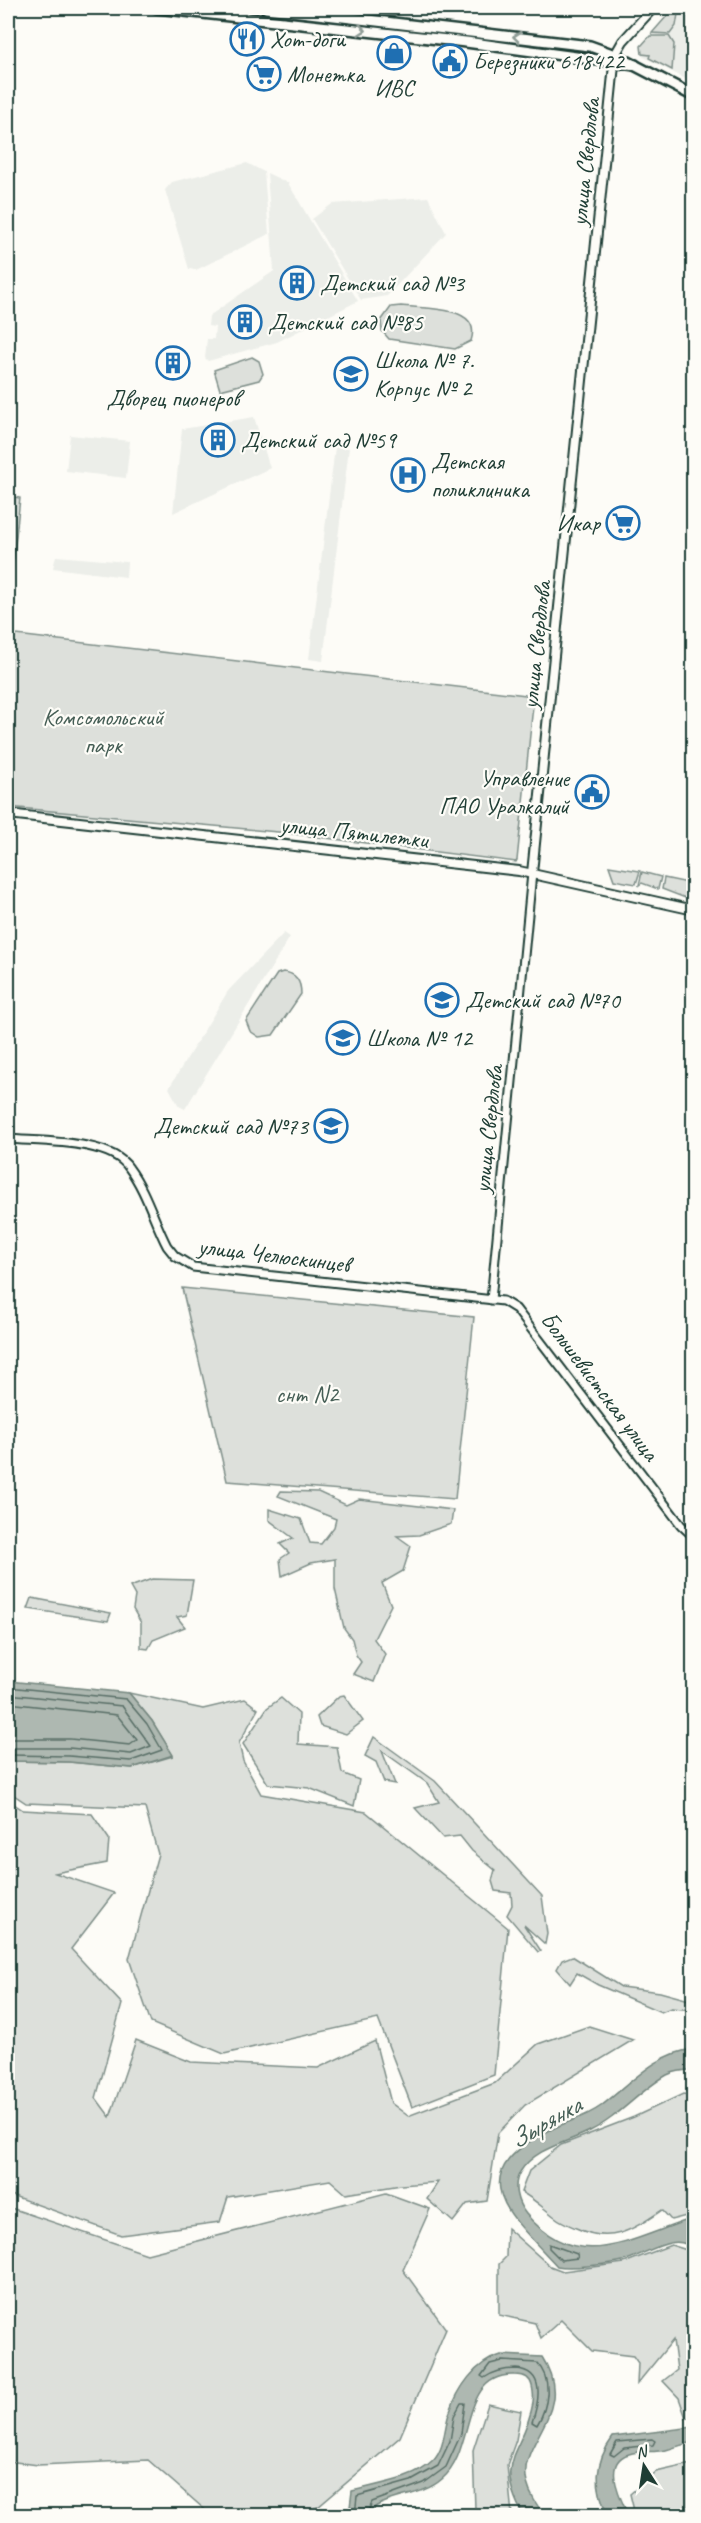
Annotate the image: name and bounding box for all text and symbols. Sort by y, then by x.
restaurant icon: Хот-доги [229,21,265,57]
one-way arrow [357,23,366,35]
place label: Хот-доги [270,24,347,54]
one-way arrow [512,31,522,44]
shop icon: ИВС [376,35,412,71]
public building icon: Березники 618422 [432,43,468,79]
place label: Березники 618422 [473,46,626,76]
supermarket icon: Монетка [246,56,282,92]
place label: Монетка [287,59,366,89]
place label: ИВС [375,73,417,103]
street label: улица Свердлова [563,94,607,230]
building icon: Детский сад №3 [279,265,315,301]
place label: Детский сад №3 [320,268,466,298]
building icon: Детский сад №85 [227,304,263,340]
place label: Детский сад №85 [268,307,424,337]
building icon: Дворец пионеров [155,345,191,381]
place label: Школа № 7. Корпус № 2 [374,345,474,403]
school or university icon: Школа № 7. Корпус № 2 [333,356,369,392]
place label: Дворец пионеров [107,383,245,413]
building icon: Детский сад №59 [200,422,236,458]
place label: Детский сад №59 [241,425,398,455]
place label: Детская поликлиника [431,446,530,504]
hospital icon: Детская поликлиника [390,457,426,493]
supermarket icon: Икар [605,505,641,541]
place label: Икар [556,508,602,538]
street label: улица Свердлова [514,577,558,713]
park label: Комсомольский парк [43,702,165,760]
place label: Управление ПАО Уралкалий [439,763,571,821]
public building icon: Управление ПАО Уралкалий [574,774,610,810]
street label: улица Пятилетки [277,809,432,855]
school or university icon: Детский сад №70 [424,982,460,1018]
place label: Детский сад №70 [465,985,622,1015]
school or university icon: Школа № 12 [325,1020,361,1056]
place label: Школа № 12 [366,1023,474,1053]
street label: улица Свердлова [466,1061,510,1197]
school or university icon: Детский сад №73 [313,1108,349,1144]
place label: Детский сад №73 [153,1111,310,1141]
street label: улица Челюскинцев [195,1231,356,1280]
street label: Большевистская улица [534,1305,667,1468]
park label: снт N2 [276,1379,340,1409]
water label: Зырянка [503,2087,589,2156]
north arrow [614,2436,674,2496]
text: N [634,2441,651,2463]

